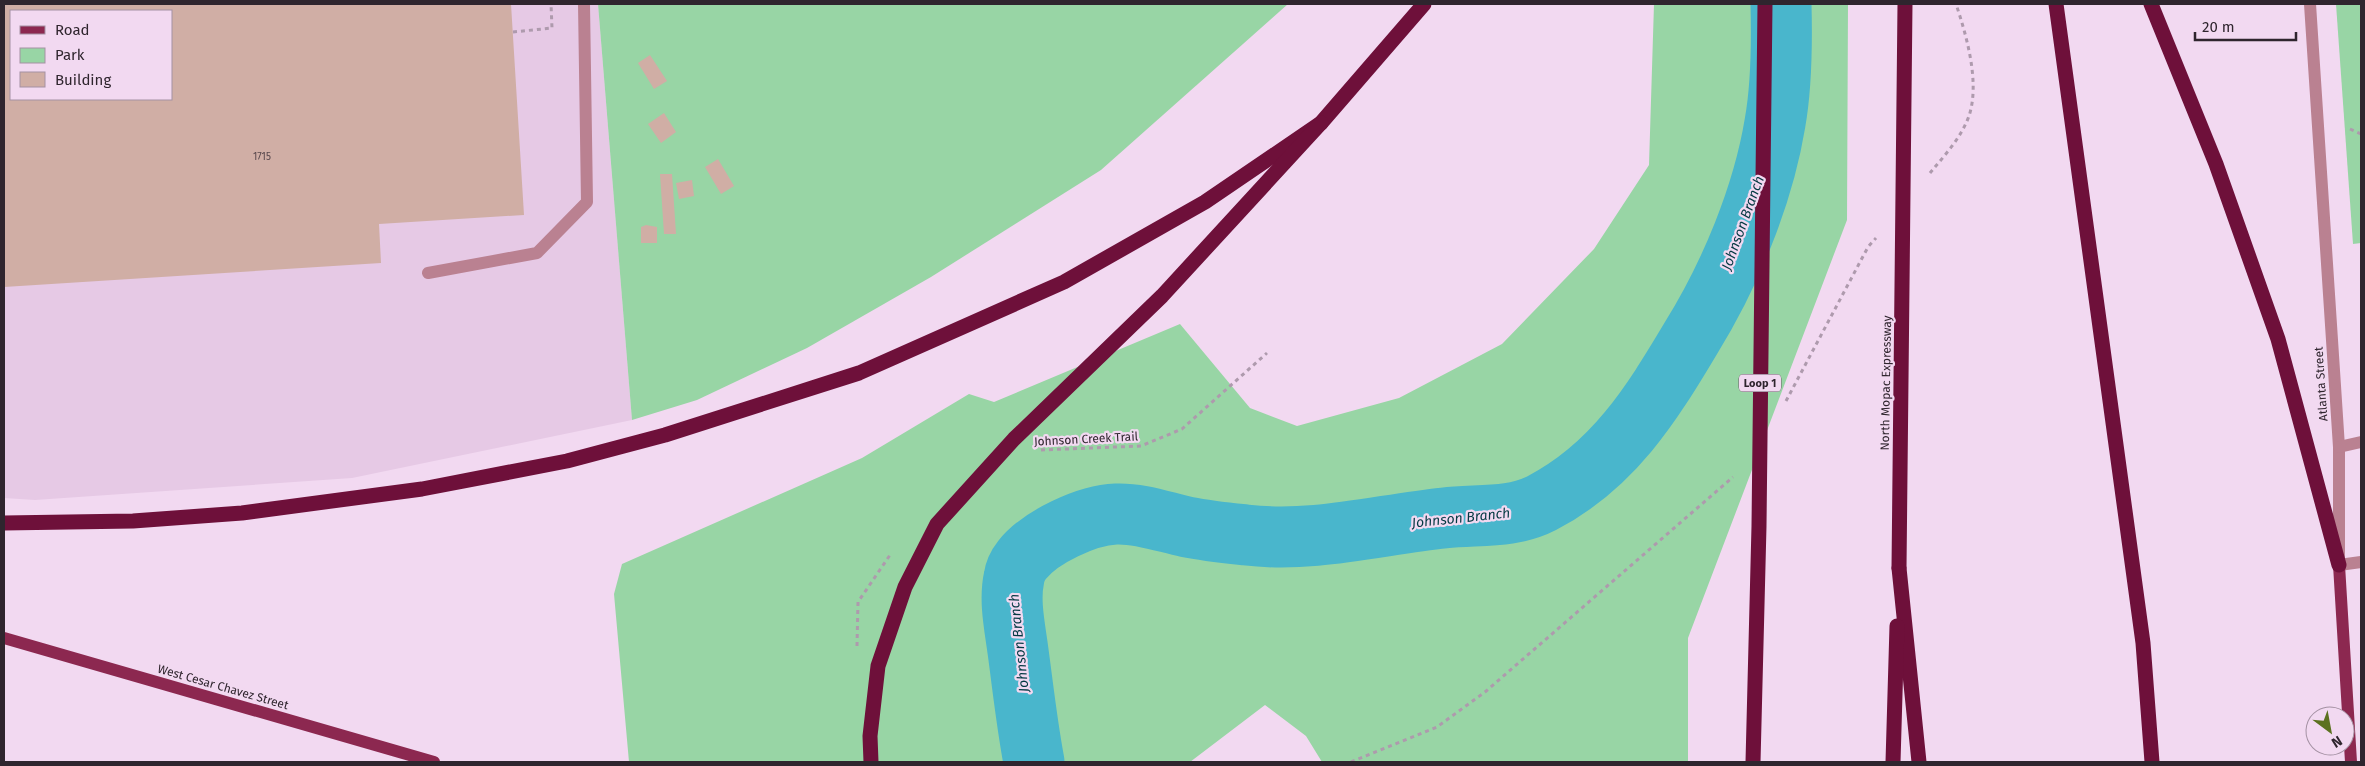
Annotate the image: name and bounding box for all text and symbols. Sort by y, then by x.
legend [10,10,172,100]
scale bar [2195,10,2296,42]
text: 20 m [2202,18,2235,36]
text: Road [55,21,90,39]
text: Park [55,46,85,64]
text: Building [55,71,111,89]
house number: 1715 [253,151,271,163]
water label: Johnson Branch [1718,174,1768,273]
street label: North Mopac Expressway [1878,315,1894,451]
street label: Atlanta Street [2311,346,2331,422]
road number: Loop 1 [1739,374,1781,392]
street label: Johnson Creek Trail [1034,429,1139,449]
water label: Johnson Branch [1410,504,1511,532]
water label: Johnson Branch [1005,593,1033,694]
street label: West Cesar Chavez Street [156,662,291,713]
north arrow [2305,706,2355,756]
text: N [2328,732,2345,751]

